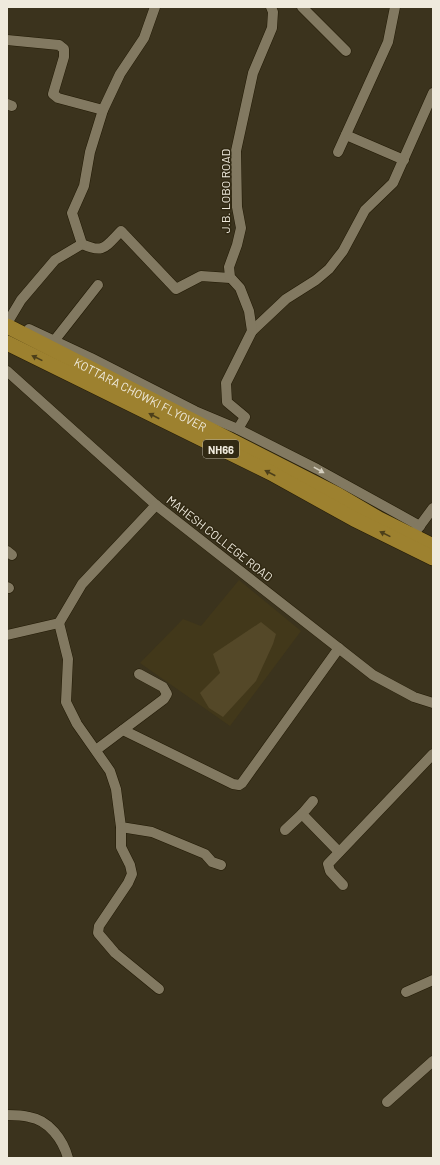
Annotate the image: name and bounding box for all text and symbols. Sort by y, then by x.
street label: J.B. LOBO ROAD [218,149,232,233]
one-way arrow [32,355,43,361]
street label: KOTTARA CHOWKI FLYOVER [72,355,209,434]
one-way arrow [148,413,159,419]
road number: NH66 [203,440,239,458]
one-way arrow [313,467,325,474]
one-way arrow [265,470,276,476]
street label: MAHESH COLLEGE ROAD [164,492,276,584]
one-way arrow [379,531,391,537]

